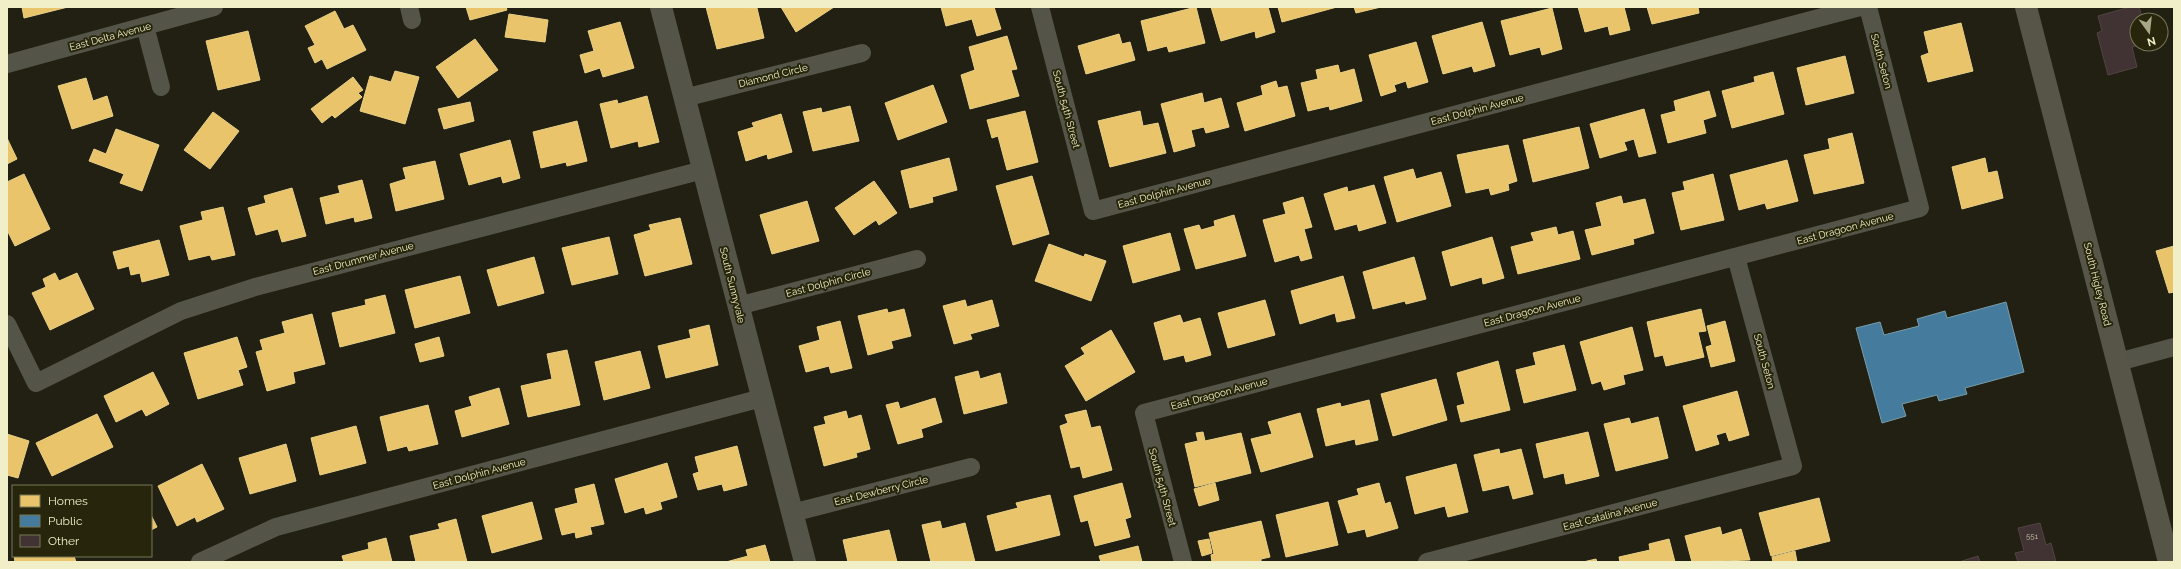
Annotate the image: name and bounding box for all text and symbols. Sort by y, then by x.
north arrow [2129,12,2169,52]
street label: East Delta Avenue [68,20,152,53]
street label: South Seton [1869,32,1894,90]
text: N [2146,34,2157,49]
street label: Diamond Circle [737,62,809,89]
street label: South 54th Street [1051,69,1082,150]
street label: East Dolphin Avenue [1430,92,1525,127]
street label: East Dolphin Avenue [1117,175,1212,210]
street label: East Dragoon Avenue [1796,210,1895,247]
street label: East Drummer Avenue [312,240,415,277]
street label: South Higley Road [2082,241,2113,327]
street label: South Sunnyvale [718,246,747,324]
street label: East Dolphin Circle [785,266,872,299]
street label: East Dragoon Avenue [1483,292,1582,329]
street label: South Seton [1752,332,1777,390]
street label: East Dragoon Avenue [1170,375,1269,412]
street label: South 54th Street [1147,447,1178,528]
street label: East Dolphin Avenue [432,456,527,491]
street label: East Dewberry Circle [833,473,929,507]
legend [12,485,152,557]
text: Homes [48,494,88,508]
street label: East Catalina Avenue [1562,497,1658,532]
text: Public [48,514,83,528]
house number: 551 [2026,531,2039,541]
text: Other [48,534,80,548]

